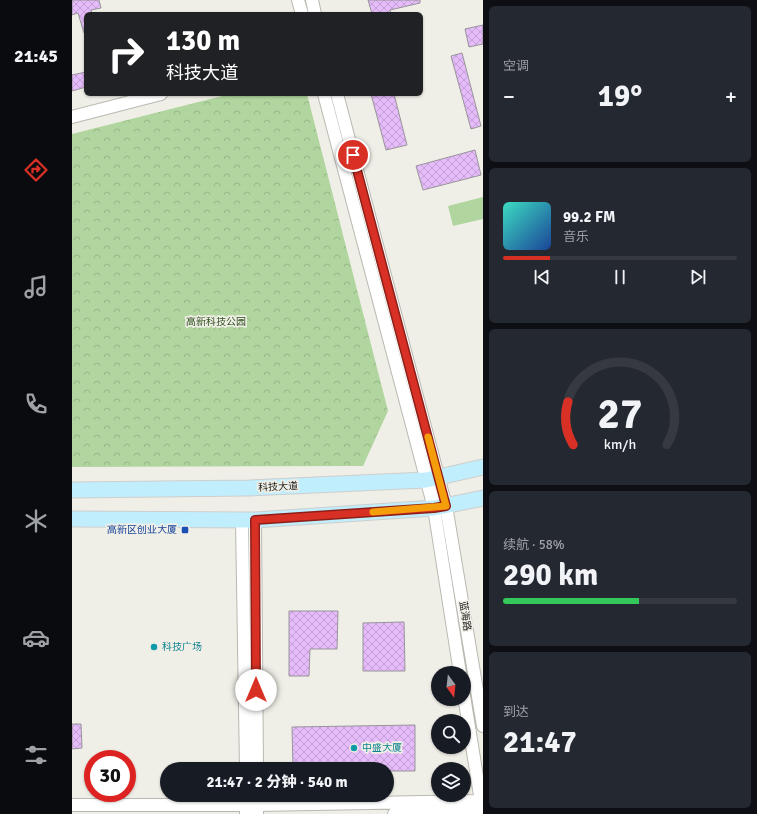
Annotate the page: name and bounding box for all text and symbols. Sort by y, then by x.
text: 130 m [166,24,240,58]
icon: right [100,28,152,80]
text: 21:45 [14,45,58,67]
text: 空调 [503,58,529,74]
text: 科技大道 [166,62,238,84]
text: 19° [598,78,642,115]
text: − [503,83,515,110]
text: + [725,83,737,110]
pin [336,138,370,172]
icon: arrive [342,144,364,166]
icon: directions [22,156,50,184]
text: 99.2 FM [563,208,615,226]
text: 音乐 [563,229,589,245]
icon: previous [531,266,553,288]
icon: pause [609,266,631,288]
icon: next [687,266,709,288]
icon: music [22,273,50,301]
park label: 高新科技公园 [186,316,246,328]
text: 27 [598,389,642,440]
icon: phone [22,390,50,418]
text: km/h [604,436,636,453]
street label: 科技大道 [258,480,298,494]
icon: climate [22,507,50,535]
place label: 高新区创业大厦 [107,524,177,536]
marker: 高新区创业大厦 [180,525,190,535]
text: 续航 · 58% [503,537,565,553]
text: 290 km [503,557,598,594]
street label: 蓝海路 [457,600,473,632]
icon: car [22,624,50,652]
place label: 科技广场 [162,641,202,653]
marker: 科技广场 [149,642,159,652]
north arrow [431,666,471,706]
map controls [431,666,471,802]
position arrow [235,669,277,711]
text: 到达 [503,704,529,720]
button: search [431,714,471,754]
text: 21:47 [503,724,577,761]
icon: filters [22,741,50,769]
place label: 中盛大厦 [362,742,402,754]
marker: 中盛大厦 [349,743,359,753]
speed limit sign: 30 [84,750,136,802]
button: layers [431,762,471,802]
text: 21:47 · 2 分钟 · 540 m [206,773,348,791]

